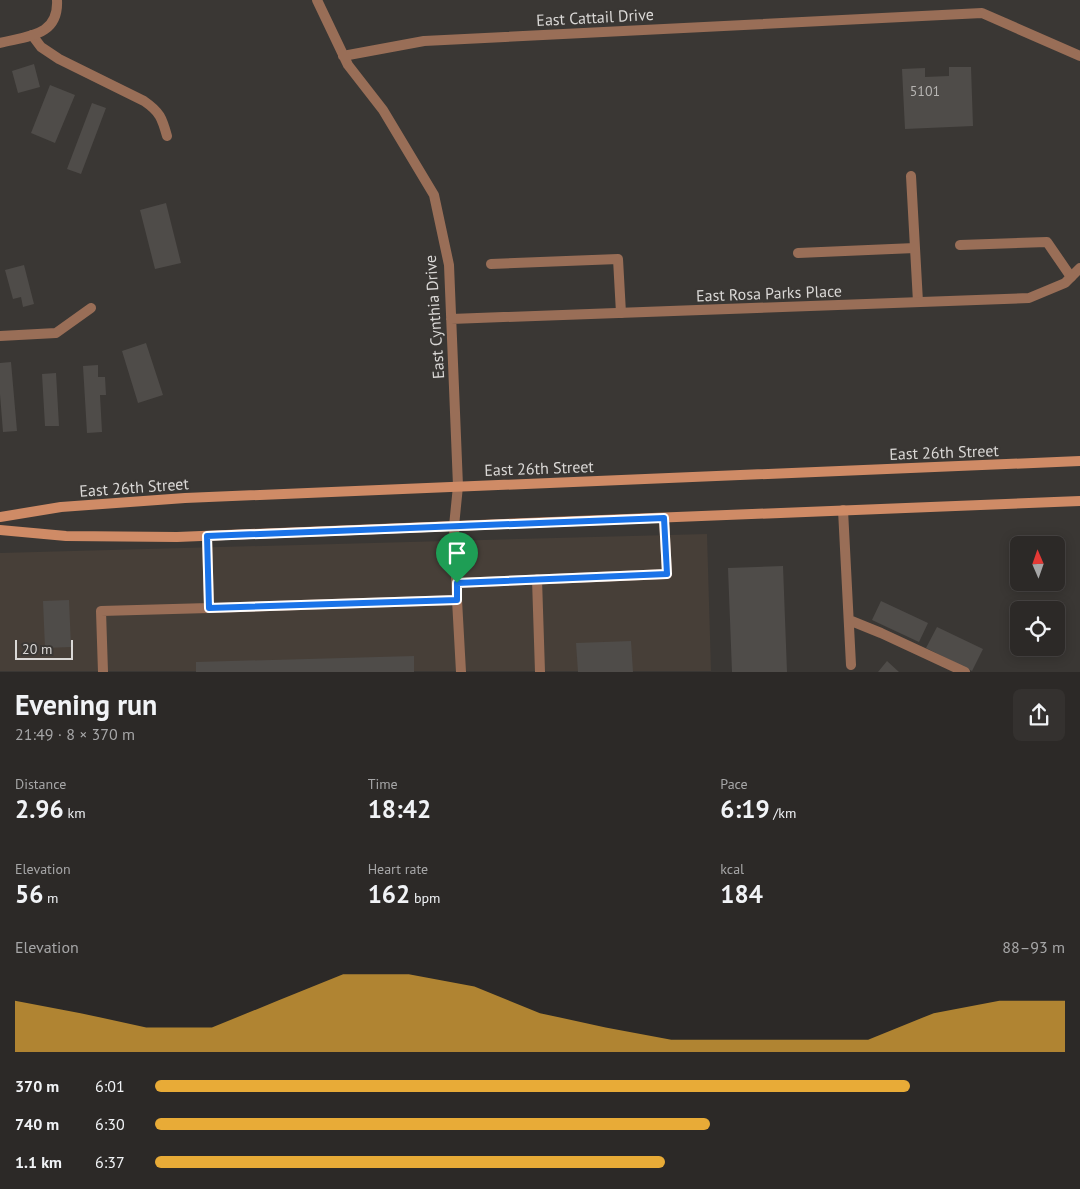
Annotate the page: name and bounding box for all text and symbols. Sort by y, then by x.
street label: East Cattail Drive [536,4,654,30]
house number: 5101 [910,82,940,100]
street label: East Cynthia Drive [420,254,448,380]
street label: East Rosa Parks Place [696,280,842,306]
street label: East 26th Street [889,440,1000,464]
street label: East 26th Street [484,456,595,480]
street label: East 26th Street [79,473,190,501]
pin [436,532,478,583]
north arrow [1010,536,1065,591]
map controls [1010,536,1065,656]
icon: arrive [443,539,471,567]
button: locate [1010,601,1065,656]
scale bar [15,636,72,660]
text: 20 m [22,640,52,658]
text: Evening run [15,686,157,723]
button: share [1013,689,1065,741]
text: 21:49 · 8 × 370 m [15,724,135,744]
text: Distance [15,775,66,793]
text: Time [368,775,398,793]
text: Pace [720,775,748,793]
text: 2.96 [15,793,64,825]
text: 18:42 [368,793,431,825]
text: 6:19 [720,793,770,825]
text: km [64,804,86,822]
text: /km [770,804,796,822]
text: Elevation [15,860,71,878]
text: Heart rate [368,860,428,878]
text: kcal [720,860,744,878]
text: 56 [15,878,43,910]
text: 162 [368,878,410,910]
text: 184 [720,878,763,910]
text: m [43,889,58,907]
text: bpm [410,889,440,907]
text: Elevation [15,937,79,957]
text: 88–93 m [1002,937,1065,957]
text: 370 m [15,1076,59,1096]
text: 6:01 [95,1076,125,1096]
text: 740 m [15,1114,59,1134]
text: 6:30 [95,1114,125,1134]
text: 1.1 km [15,1152,62,1172]
text: 6:37 [95,1152,125,1172]

